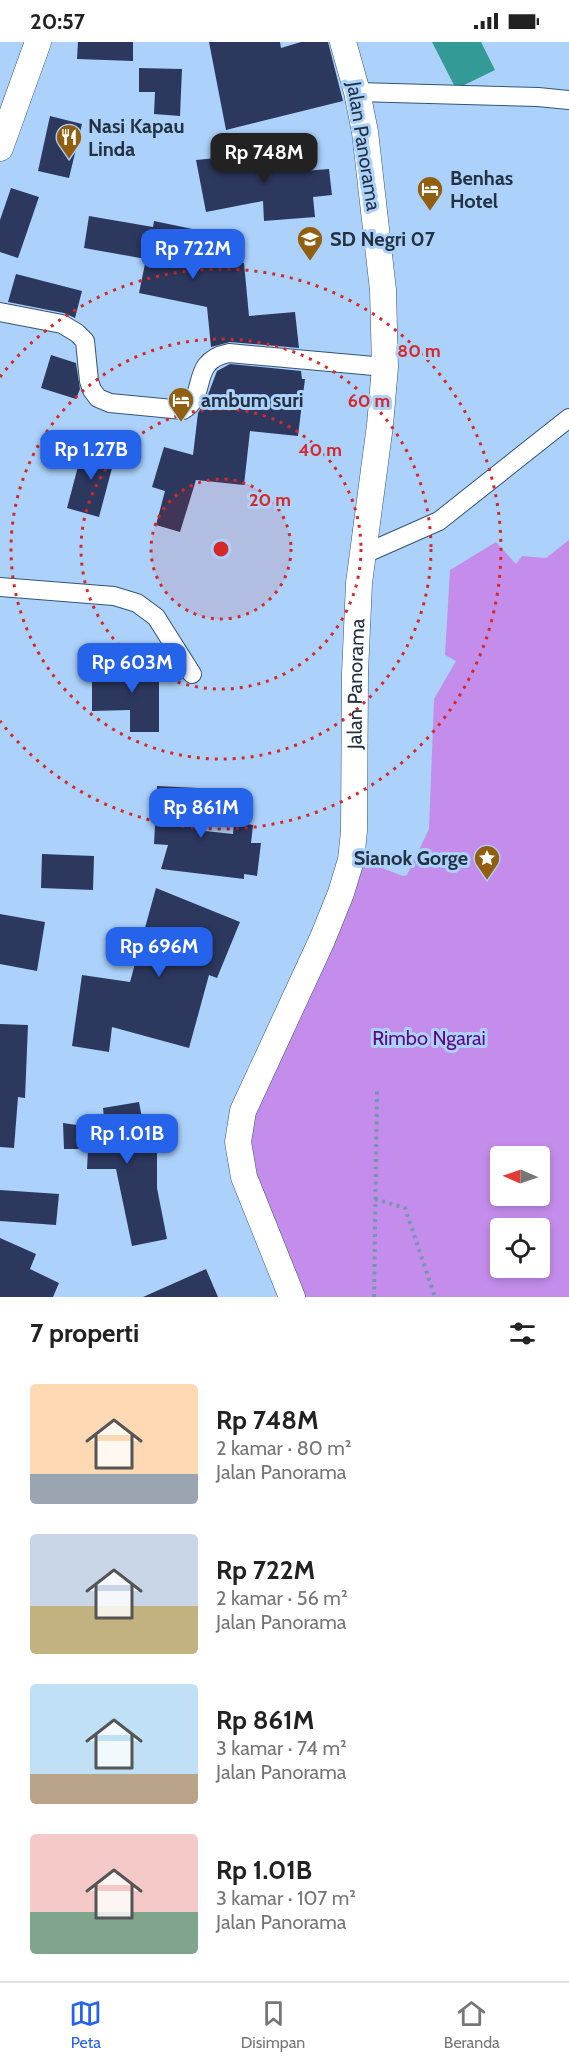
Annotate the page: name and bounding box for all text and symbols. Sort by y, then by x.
text: 20:57 [30,8,85,35]
street label: Jalan Panorama [342,79,386,213]
place label: Nasi Kapau Linda [88,114,184,161]
restaurant icon: Nasi Kapau Linda [54,122,84,160]
pin: Rp 748M [209,133,319,184]
text: Rp 748M [225,140,304,164]
place label: Benhas Hotel [450,166,513,213]
hotel icon: Benhas Hotel [415,174,445,212]
school or university icon: SD Negri 07 [295,224,325,262]
place label: SD Negri 07 [330,227,436,251]
pin: Rp 722M [138,229,248,280]
text: Rp 722M [155,236,231,260]
text: 80 m [397,340,441,362]
hotel icon: ambum suri [166,385,196,423]
place label: ambum suri [201,388,304,412]
text: 60 m [348,390,390,412]
pin: Rp 1.27B [29,430,153,481]
text: Rp 1.27B [54,437,128,461]
text: 40 m [298,439,342,461]
text: 20 m [249,489,291,511]
centre of rings [211,539,231,559]
street label: Jalan Panorama [343,618,369,750]
pin: Rp 603M [77,643,187,694]
text: Rp 603M [91,650,173,674]
pin: Rp 861M [146,788,256,839]
text: Rp 861M [163,795,239,819]
place icon: Sianok Gorge [472,843,502,881]
place label: Sianok Gorge [354,846,468,870]
pin: Rp 696M [104,927,214,978]
text: Rp 696M [120,934,198,958]
park label: Rimbo Ngarai [372,1026,486,1050]
pin: Rp 1.01B [65,1114,189,1165]
text: Rp 1.01B [90,1121,164,1145]
north arrow [490,1146,550,1206]
map controls [490,1146,550,1278]
button: locate [490,1218,550,1278]
text: 7 properti [30,1317,139,1349]
icon: filters [506,1317,539,1350]
text: Rp 748M [216,1404,319,1436]
icon: home [78,1408,150,1480]
text: 2 kamar · 80 m² [216,1436,351,1460]
text: Jalan Panorama [216,1460,346,1484]
text: Rp 722M [216,1554,315,1586]
icon: home [78,1558,150,1630]
text: 2 kamar · 56 m² [216,1586,348,1610]
text: Jalan Panorama [216,1610,346,1634]
text: Rp 861M [216,1704,314,1736]
icon: home [78,1708,150,1780]
text: 3 kamar · 74 m² [216,1736,347,1760]
text: Jalan Panorama [216,1760,346,1784]
text: Rp 1.01B [216,1854,312,1886]
icon: home [78,1858,150,1930]
text: 3 kamar · 107 m² [216,1886,356,1910]
text: Jalan Panorama [216,1910,346,1934]
tab: Peta [69,1997,102,2052]
tab: Disimpan [241,1997,305,2052]
tab: Beranda [444,1997,500,2052]

